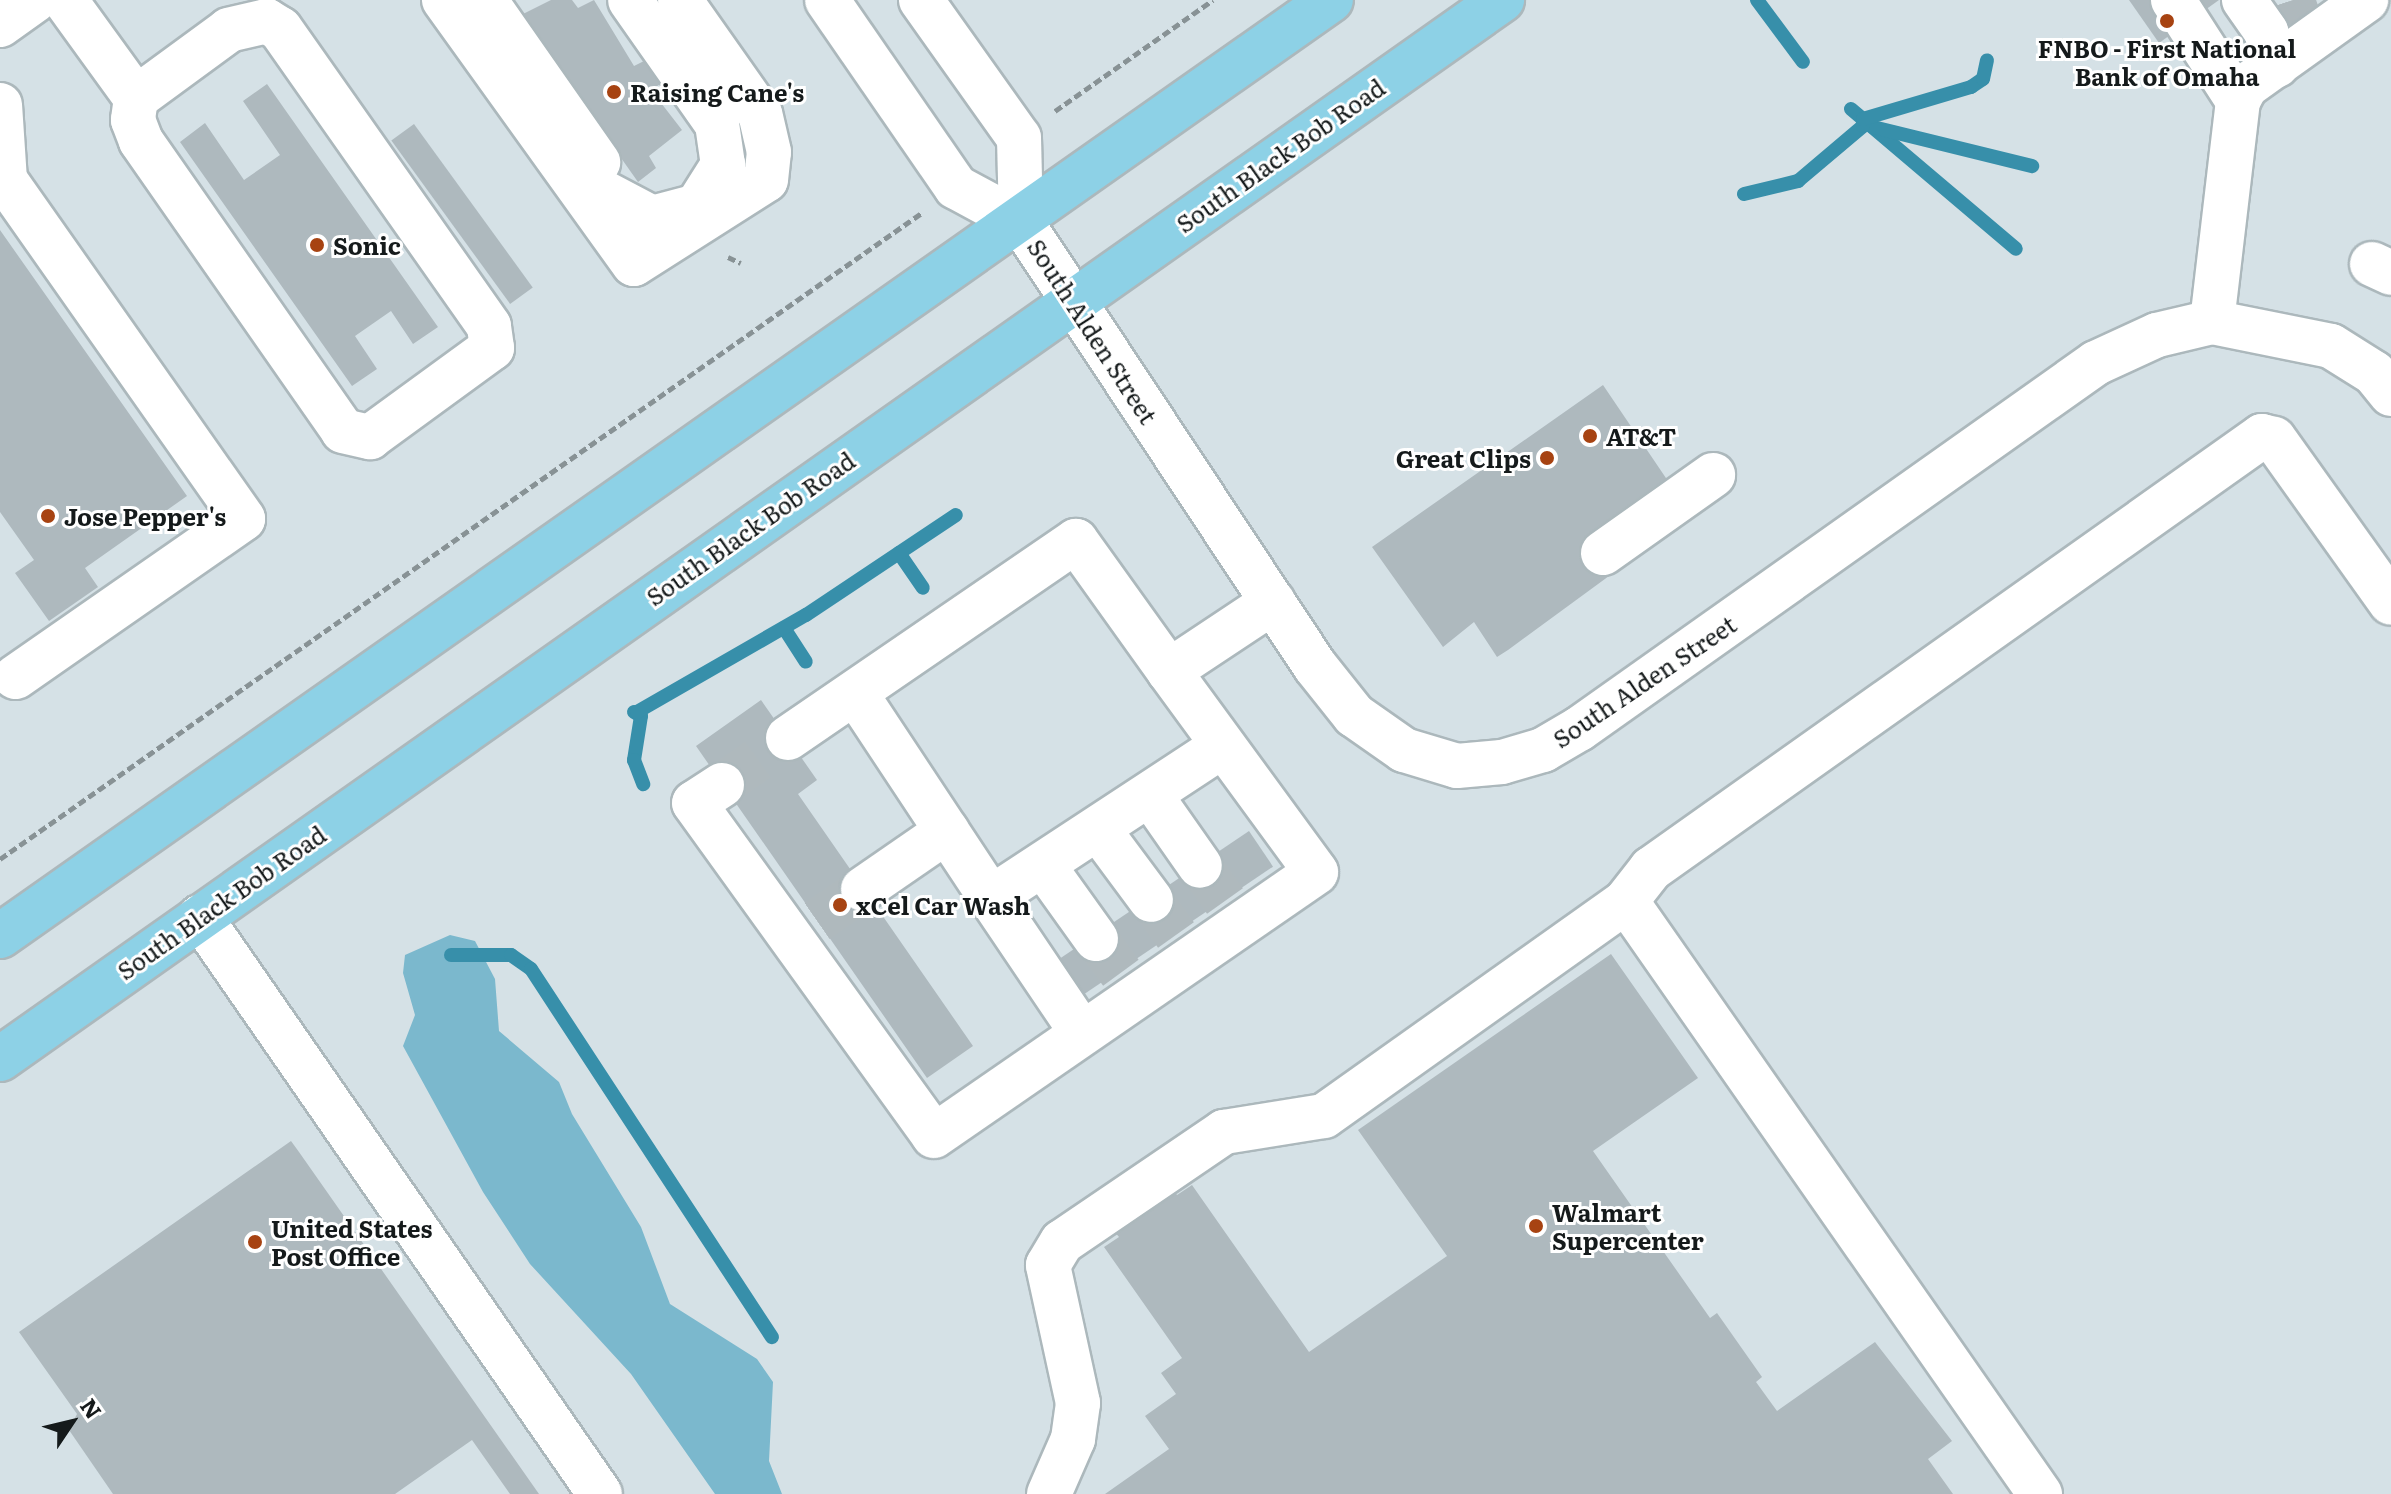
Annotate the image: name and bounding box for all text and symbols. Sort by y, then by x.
marker: FNBO - First National Bank of Omaha [2158,12,2176,30]
place label: FNBO - First National Bank of Omaha [2038,34,2296,90]
street label: South Black Bob Road [1170,72,1390,238]
place label: Raising Cane's [630,78,804,106]
marker: Raising Cane's [605,83,623,101]
place label: Sonic [333,231,401,259]
street label: South Alden Street [1022,233,1164,429]
marker: Sonic [308,236,326,254]
place label: AT&T [1606,422,1676,450]
marker: AT&T [1581,427,1599,445]
place label: Great Clips [1396,444,1531,472]
street label: South Black Bob Road [640,445,860,611]
marker: Great Clips [1538,449,1556,467]
place label: Jose Pepper's [64,502,226,530]
marker: Jose Pepper's [39,507,57,525]
street label: South Alden Street [1547,609,1741,753]
street label: South Black Bob Road [111,819,331,985]
place label: xCel Car Wash [856,891,1030,919]
marker: xCel Car Wash [831,896,849,914]
place label: Walmart Supercenter [1552,1198,1704,1254]
place label: United States Post Office [271,1214,432,1270]
marker: Walmart Supercenter [1527,1217,1545,1235]
marker: United States Post Office [246,1233,264,1251]
north arrow [32,1382,112,1462]
text: N [73,1391,111,1425]

